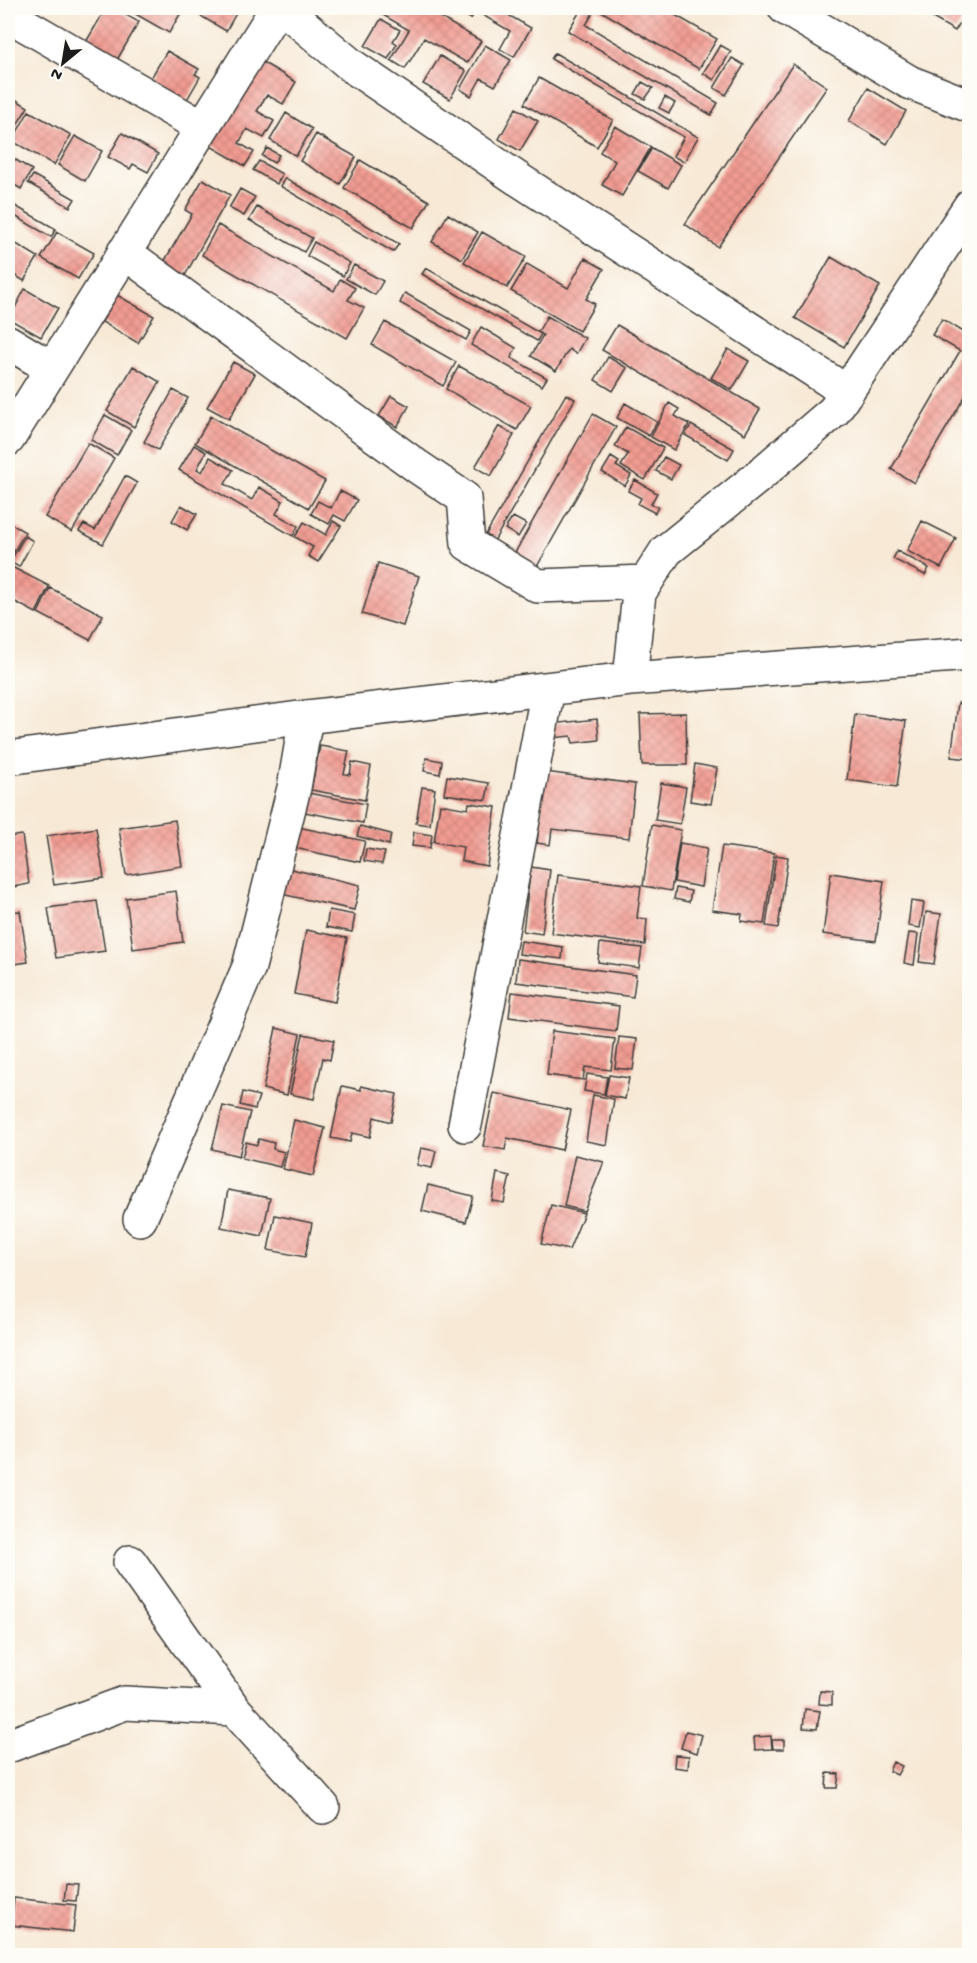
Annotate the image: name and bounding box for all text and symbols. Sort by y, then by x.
north arrow [33,33,93,93]
text: N [48,62,67,84]

